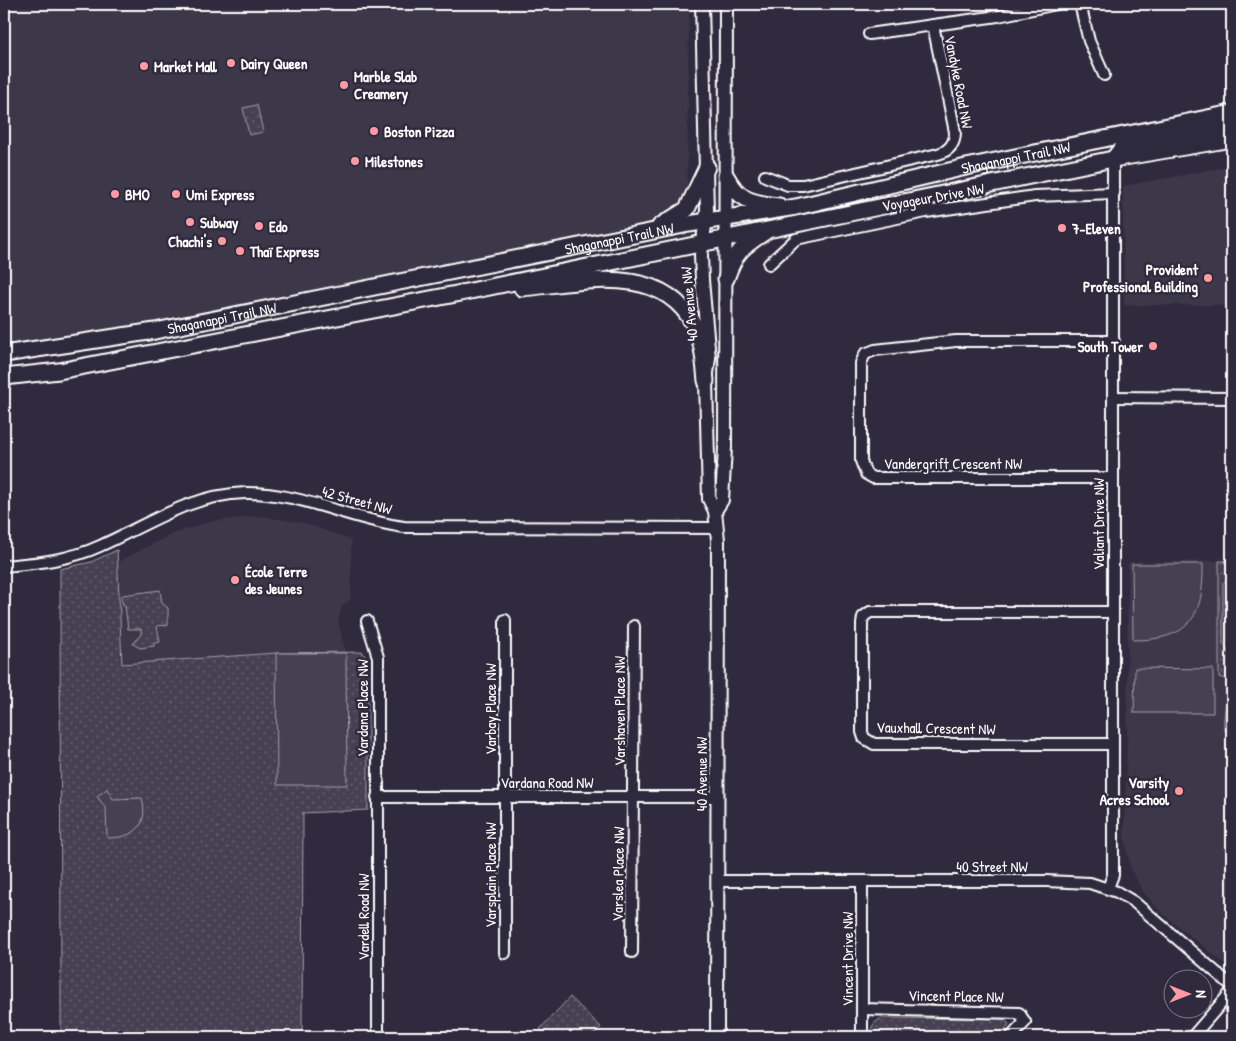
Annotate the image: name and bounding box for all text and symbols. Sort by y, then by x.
street label: Vandyke Road NW [940,34,978,131]
place label: Dairy Queen [241,53,308,75]
place label: Market Mall [154,56,217,77]
marker: Dairy Queen [225,57,237,69]
marker: Market Mall [138,60,150,72]
place label: Marble Slab Creamery [354,66,417,105]
marker: Marble Slab Creamery [338,79,350,91]
place label: Boston Pizza [384,121,454,142]
marker: Boston Pizza [368,125,380,137]
street label: Shaganappi Trail NW [959,135,1073,178]
place label: Milestones [365,151,423,172]
marker: Milestones [349,155,361,167]
street label: Voyageur Drive NW [880,178,987,216]
place label: BMO [125,184,151,205]
place label: Umi Express [186,184,255,206]
marker: BMO [109,188,121,200]
marker: Umi Express [170,188,182,200]
place label: Subway [200,212,239,234]
marker: Subway [184,216,196,228]
place label: Edo [269,216,288,237]
street label: Shaganappi Trail NW [563,217,676,259]
place label: 7-Eleven [1071,218,1121,239]
marker: Edo [253,220,265,232]
marker: 7-Eleven [1056,222,1068,234]
place label: Chachi's [168,231,212,252]
marker: Chachi's [216,235,228,247]
place label: Thaï Express [249,241,319,263]
marker: Thaï Express [234,245,246,257]
place label: Provident Professional Building [1083,259,1199,298]
street label: 40 Avenue NW [675,265,703,342]
marker: Provident Professional Building [1202,272,1214,284]
street label: Shaganappi Trail NW [166,296,279,339]
place label: South Tower [1077,336,1143,357]
marker: South Tower [1147,340,1159,352]
street label: Vandergrift Crescent NW [884,453,1023,474]
street label: Valiant Drive NW [1088,477,1109,570]
street label: 42 Street NW [320,481,395,520]
place label: École Terre des Jeunes [245,561,307,599]
marker: École Terre des Jeunes [229,574,241,586]
street label: Varshaven Place NW [609,655,630,766]
street label: Vardana Place NW [352,659,373,757]
street label: Varbay Place NW [480,663,501,755]
street label: Vauxhall Crescent NW [876,716,997,740]
street label: 40 Avenue NW [691,736,712,811]
street label: Vardana Road NW [500,772,594,793]
place label: Varsity Acres School [1100,772,1170,810]
marker: Varsity Acres School [1173,785,1185,797]
street label: Varsplain Place NW [480,822,501,928]
street label: Varslea Place NW [607,826,629,922]
street label: 40 Street NW [956,856,1028,877]
street label: Vardell Road NW [353,873,374,961]
street label: Vincent Drive NW [837,911,858,1006]
north arrow [1164,968,1214,1018]
street label: Vincent Place NW [908,985,1005,1007]
text: N [1192,990,1211,998]

